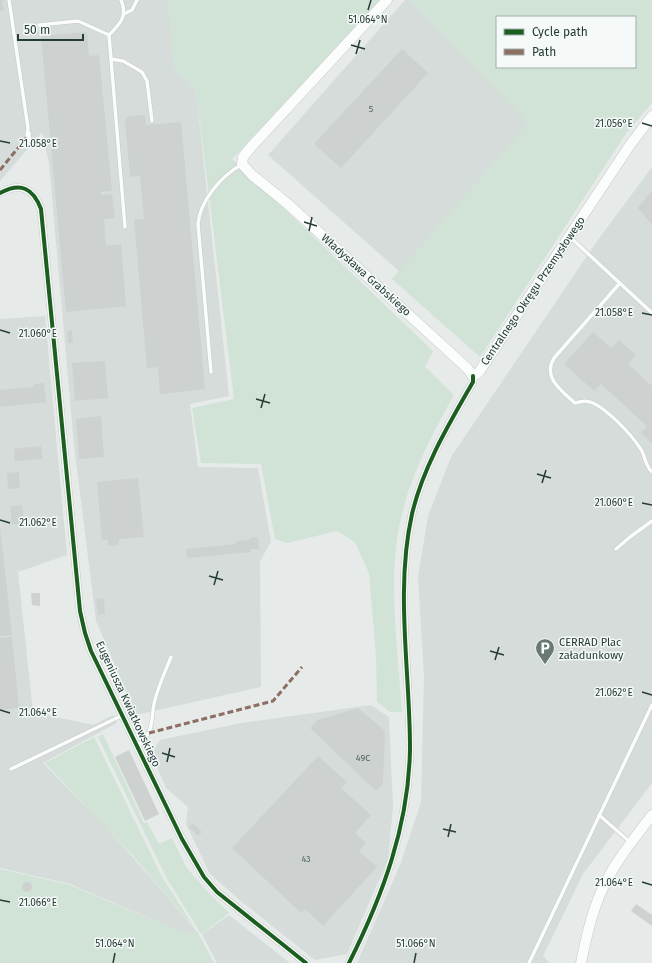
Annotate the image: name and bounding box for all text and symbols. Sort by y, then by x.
text: 51.064°N [348,14,388,26]
scale bar [18,16,83,42]
legend [496,16,636,68]
text: 50 m [24,23,50,37]
text: Cycle path [532,25,588,39]
text: Path [532,45,556,59]
house number: 5 [369,104,374,114]
text: 21.056°E [595,118,633,130]
text: 21.058°E [19,138,57,150]
street label: Centralnego Okręgu Przemysłowego [478,214,588,368]
street label: Władysława Grabskiego [318,231,414,319]
text: 21.058°E [595,307,633,319]
text: 21.060°E [19,328,57,340]
text: 21.060°E [595,497,633,509]
text: 21.062°E [19,517,57,529]
place label: CERRAD Plac załadunkowy [559,636,624,662]
parking icon: CERRAD Plac załadunkowy [534,637,556,665]
street label: Eugeniusza Kwiatkowskiego [93,639,163,769]
text: 21.062°E [595,687,633,699]
text: 21.064°E [19,707,57,719]
house number: 49C [356,753,370,763]
house number: 43 [301,854,311,864]
text: 21.064°E [595,877,633,889]
text: 21.066°E [19,897,57,909]
text: 51.064°N [95,938,135,950]
text: 51.066°N [396,938,436,950]

